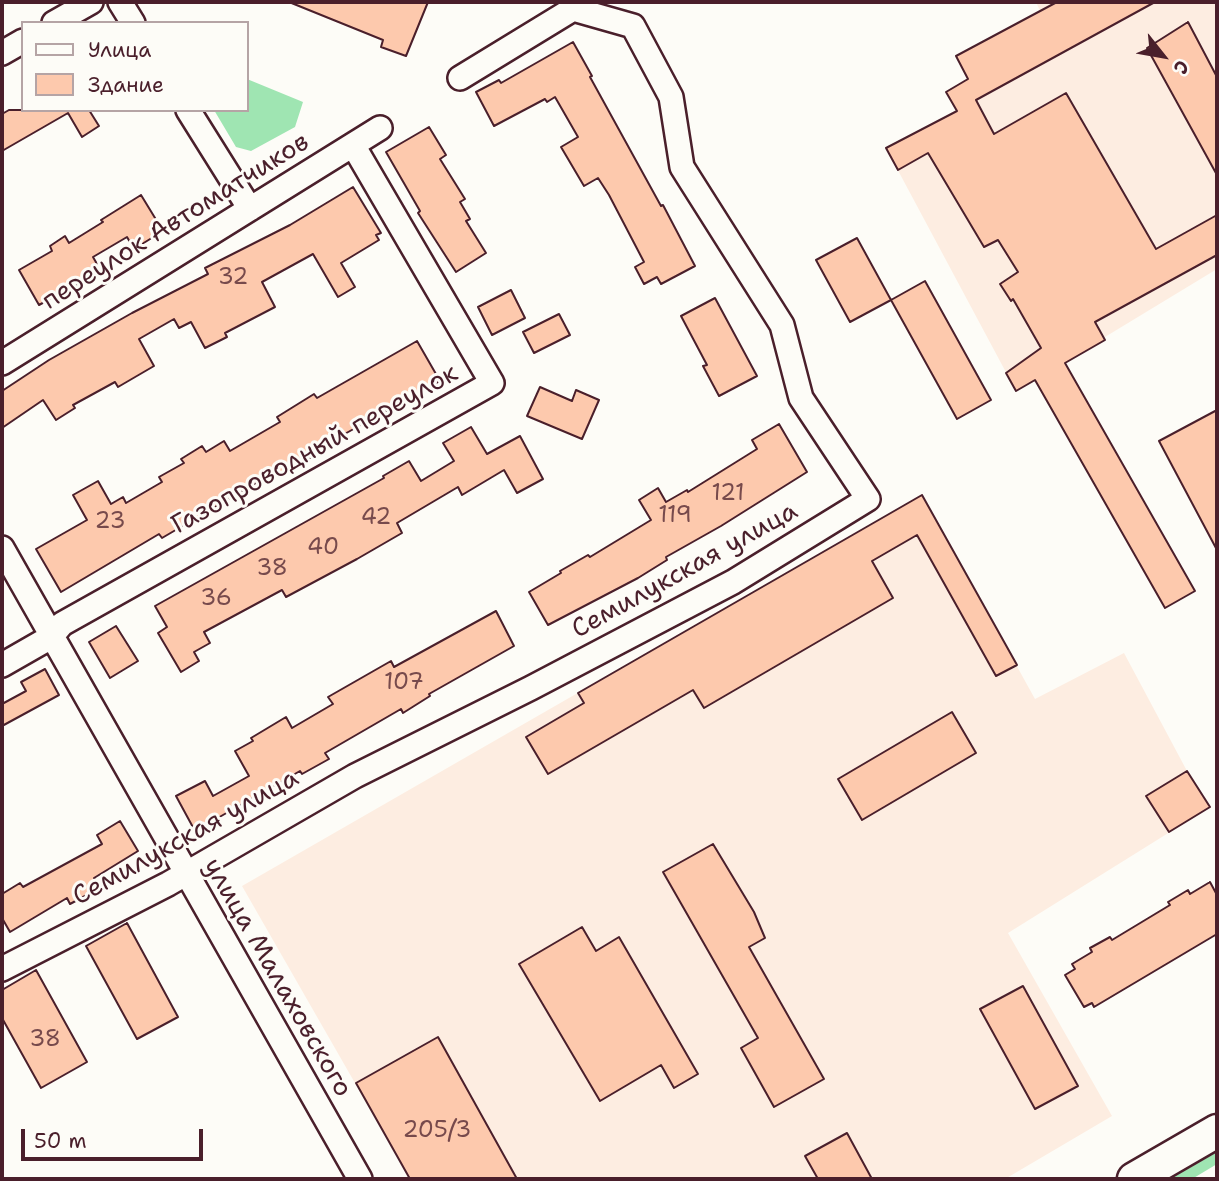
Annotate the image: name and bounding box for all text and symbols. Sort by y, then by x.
legend [21,21,248,112]
north arrow [1128,21,1198,91]
text: Улица [88,36,151,64]
text: С [1168,56,1195,79]
text: Здание [88,71,164,99]
street label: переулок Автоматчиков [37,127,315,317]
house number: 32 [218,264,248,292]
street label: Газопроводный переулок [166,358,464,542]
house number: 121 [712,480,744,508]
street label: Семилукская улица [567,496,803,646]
house number: 119 [658,502,692,530]
house number: 42 [361,504,391,532]
house number: 23 [94,508,126,536]
house number: 40 [307,534,339,562]
house number: 38 [256,555,288,583]
house number: 36 [200,585,232,613]
house number: 107 [384,669,424,697]
street label: Семилукская улица [68,763,304,913]
street label: улица Малаховского [196,853,358,1103]
house number: 38 [29,1026,61,1054]
scale bar [24,1114,206,1158]
house number: 205/3 [403,1117,471,1145]
text: 50 m [34,1127,87,1155]

